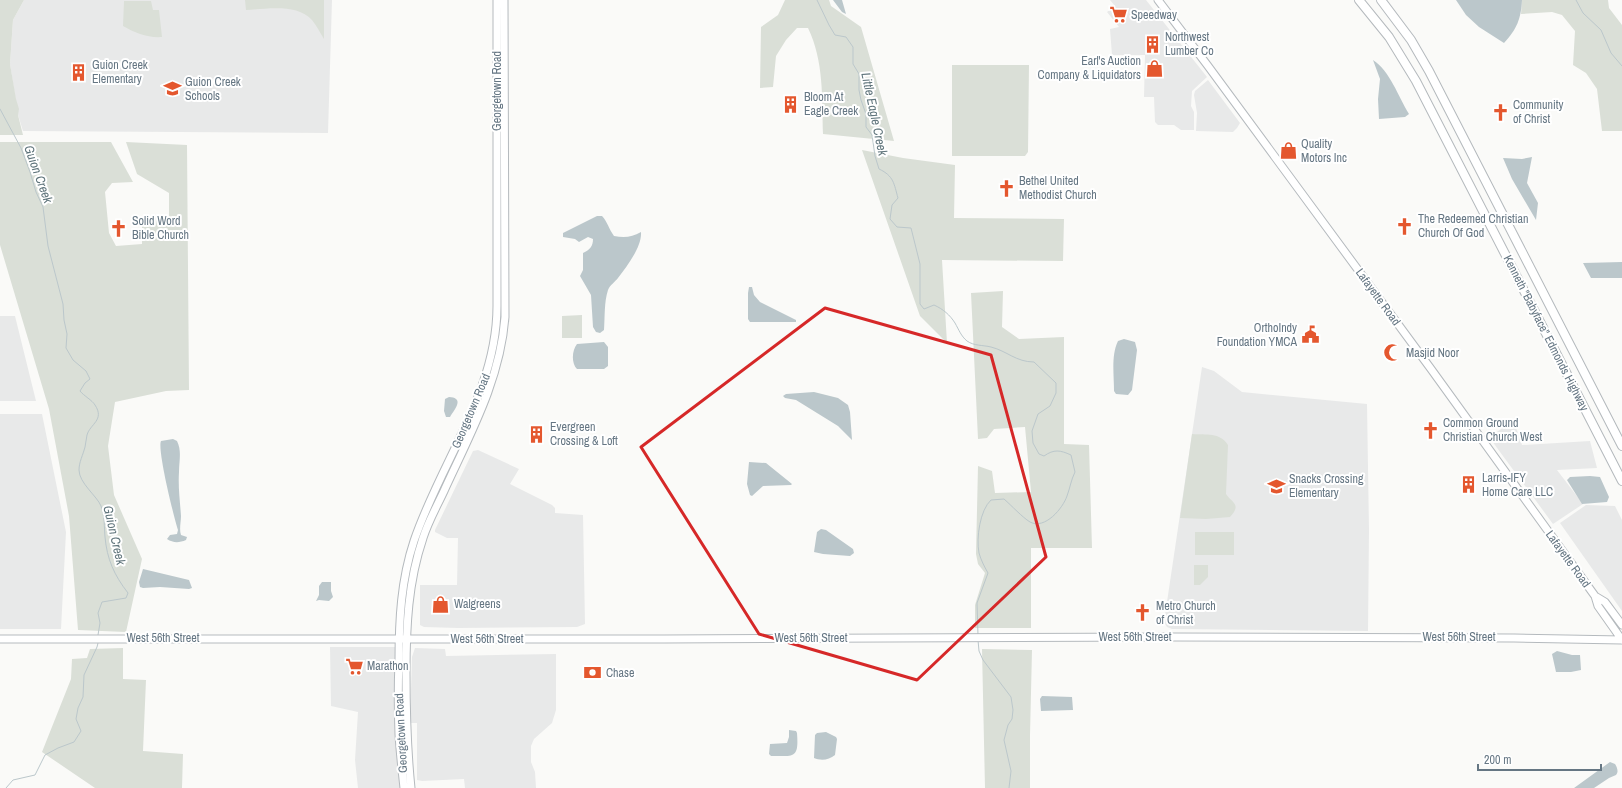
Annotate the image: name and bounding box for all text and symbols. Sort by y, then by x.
supermarket icon: Speedway [1108,5,1128,25]
place label: Speedway [1131,7,1177,23]
place label: Northwest Lumber Co [1165,29,1214,59]
building icon: Northwest Lumber Co [1142,34,1162,54]
street label: Georgetown Road [489,51,505,131]
place label: Earl's Auction Company & Liquidators [1038,53,1141,83]
place label: Guion Creek Elementary [92,57,148,87]
shop icon: Earl's Auction Company & Liquidators [1144,58,1164,78]
building icon: Guion Creek Elementary [69,62,89,82]
water label: Little Eagle Creek [857,71,892,158]
place label: Guion Creek Schools [185,74,241,104]
school or university icon: Guion Creek Schools [162,79,182,99]
place label: Bloom At Eagle Creek [804,89,858,119]
building icon: Bloom At Eagle Creek [781,94,801,114]
place label: Community of Christ [1513,97,1563,127]
church icon: Community of Christ [1490,102,1510,122]
place label: Quality Motors Inc [1301,136,1347,166]
shop icon: Quality Motors Inc [1278,141,1298,161]
water label: Guion Creek [20,143,57,206]
place label: Bethel United Methodist Church [1019,173,1097,203]
church icon: Bethel United Methodist Church [996,178,1016,198]
place label: The Redeemed Christian Church Of God [1418,211,1529,241]
place label: Solid Word Bible Church [132,213,189,243]
church icon: The Redeemed Christian Church Of God [1395,216,1415,236]
church icon: Solid Word Bible Church [109,218,129,238]
street label: Kenneth "Babyface" Edmonds Highway [1500,252,1592,414]
street label: Lafayette Road [1352,265,1404,329]
place label: OrthoIndy Foundation YMCA [1217,320,1297,350]
public building icon: OrthoIndy Foundation YMCA [1300,325,1320,345]
mosque icon: Masjid Noor [1383,343,1403,363]
place label: Masjid Noor [1406,345,1460,361]
street label: Georgetown Road [448,371,494,451]
place label: Common Ground Christian Church West [1443,415,1543,445]
place label: Evergreen Crossing & Loft [550,419,618,449]
church icon: Common Ground Christian Church West [1420,420,1440,440]
building icon: Evergreen Crossing & Loft [527,424,547,444]
place label: Larris-IFY Home Care LLC [1482,470,1553,500]
place label: Snacks Crossing Elementary [1289,471,1364,501]
building icon: Larris-IFY Home Care LLC [1459,475,1479,495]
school or university icon: Snacks Crossing Elementary [1266,476,1286,496]
water label: Guion Creek [99,504,130,567]
street label: Lafayette Road [1542,527,1594,591]
shop icon: Walgreens [431,594,451,614]
place label: Walgreens [454,596,501,612]
place label: Metro Church of Christ [1156,598,1216,628]
church icon: Metro Church of Christ [1133,603,1153,623]
street label: West 56th Street [1098,629,1172,645]
street label: West 56th Street [1422,629,1496,645]
street label: West 56th Street [126,630,200,646]
street label: West 56th Street [774,630,848,646]
street label: West 56th Street [450,631,524,647]
supermarket icon: Marathon [344,656,364,676]
place label: Marathon [367,658,409,674]
bank icon: Chase [583,663,603,683]
place label: Chase [606,665,634,681]
street label: Georgetown Road [391,693,411,773]
scale bar [1478,746,1601,772]
text: 200 m [1484,752,1511,768]

